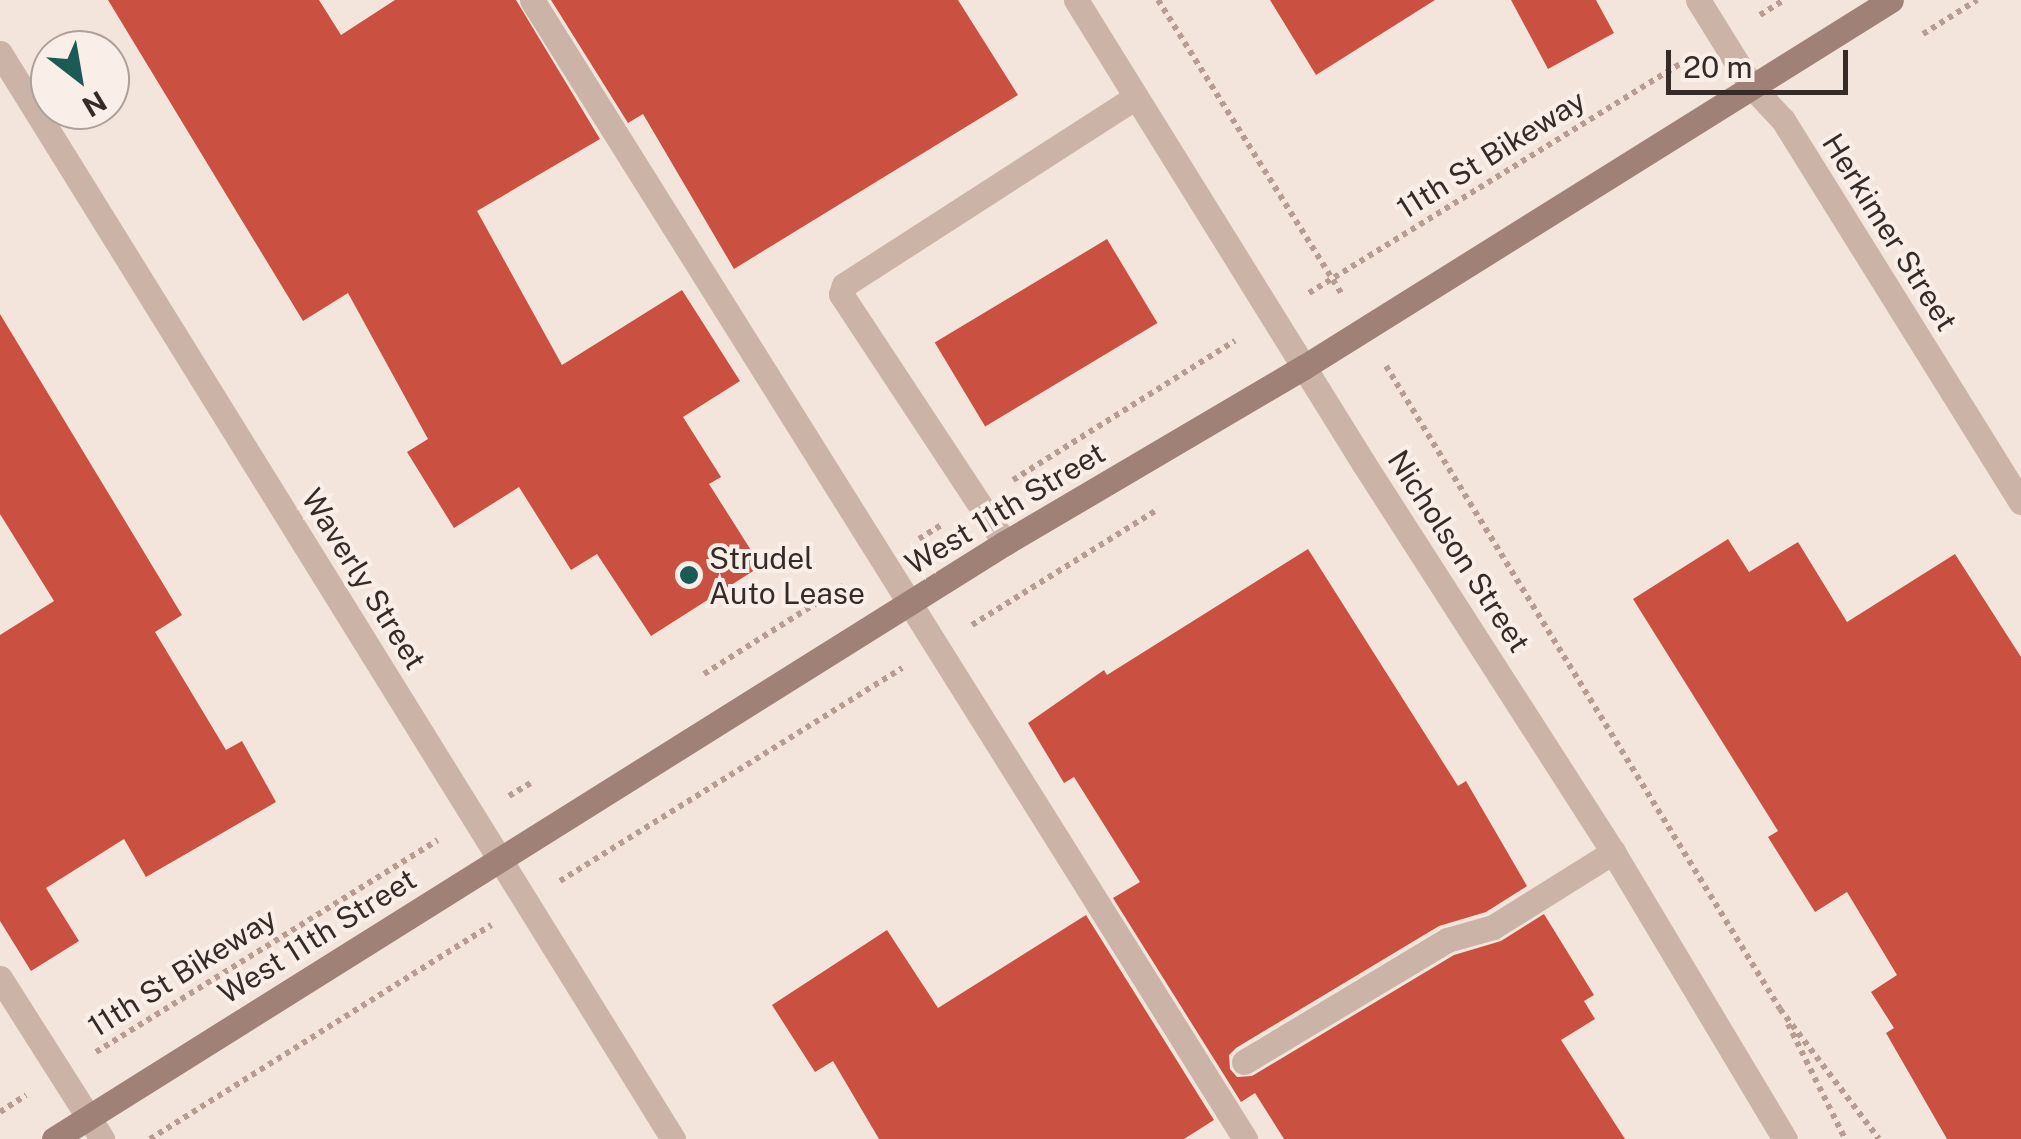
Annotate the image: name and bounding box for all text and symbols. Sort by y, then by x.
north arrow [30,30,130,130]
scale bar [1671,30,1854,92]
text: 20 m [1683,49,1752,85]
street label: 11th St Bikeway [1390,82,1592,226]
text: N [77,85,113,124]
street label: Herkimer Street [1815,127,1965,337]
street label: West 11th Street [899,434,1111,582]
street label: Nicholson Street [1380,443,1538,659]
street label: Waverly Street [294,482,434,676]
place label: Strudel Auto Lease [709,540,865,610]
marker: Strudel Auto Lease [678,564,700,586]
street label: West 11th Street [212,861,422,1011]
street label: 11th St Bikeway [81,900,283,1044]

